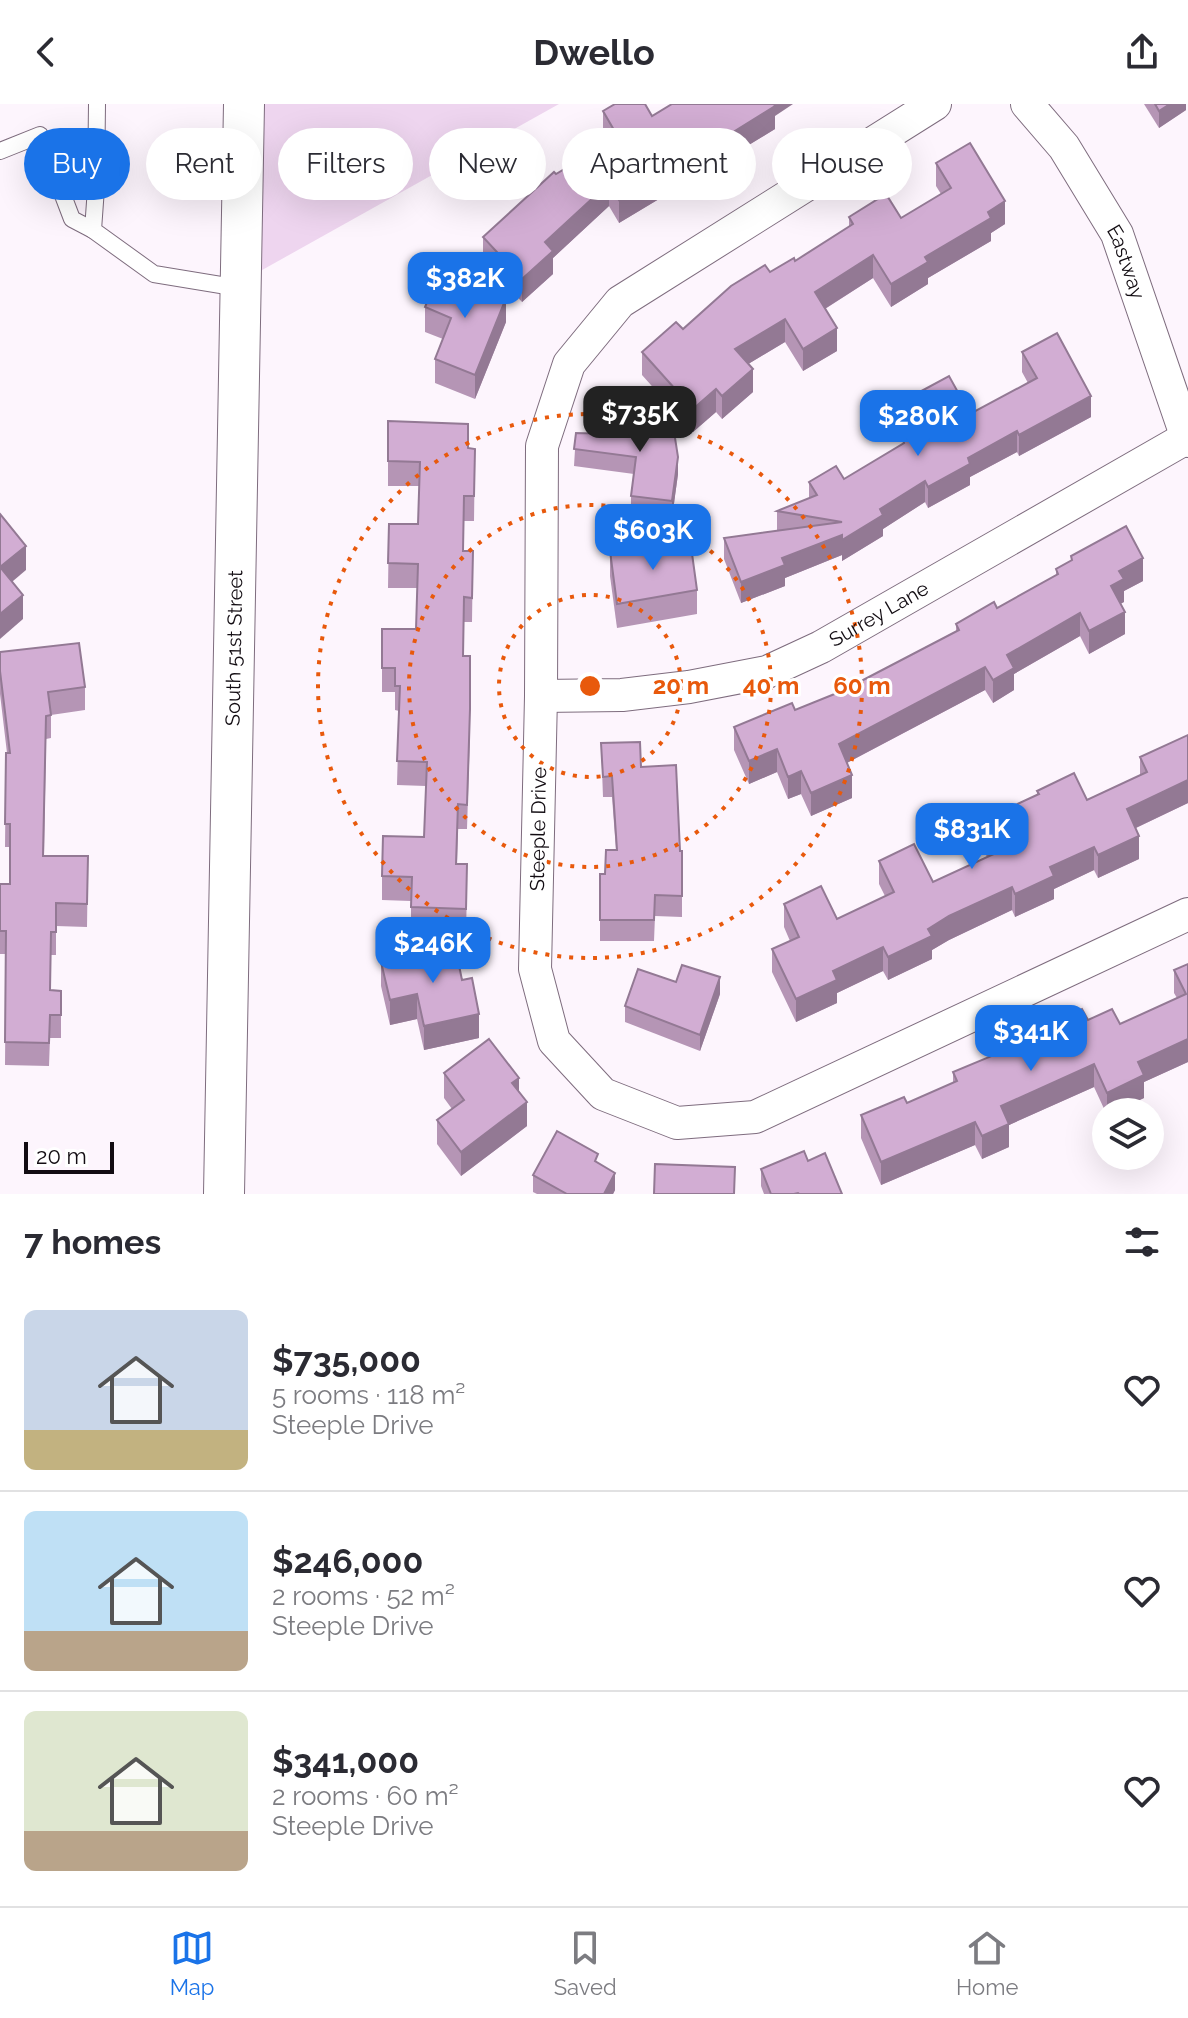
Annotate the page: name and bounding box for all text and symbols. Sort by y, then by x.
icon: back [24,30,68,74]
icon: share [1120,30,1164,74]
text: Dwello [533,31,655,73]
chip: Buy [24,128,130,200]
chip: Rent [146,128,262,200]
chip: Filters [278,128,413,200]
chip: New [429,128,546,200]
chip: Apartment [562,128,756,200]
chip: House [772,128,912,200]
street label: Eastway [1102,220,1150,302]
pin: $382K [409,252,521,320]
text: $382K [426,263,504,293]
pin: $735K [584,386,696,454]
pin: $280K [862,390,974,458]
text: $735K [601,397,679,427]
text: $280K [878,401,958,431]
pin: $603K [597,504,709,572]
text: $603K [613,515,693,545]
street label: South 51st Street [221,570,247,726]
street label: Surrey Lane [825,576,933,652]
text: 20 m [653,671,709,700]
text: 40 m [743,671,799,700]
text: 60 m [833,671,891,700]
centre of rings [576,672,604,700]
street label: Steeple Drive [525,766,551,891]
pin: $831K [916,803,1028,871]
text: $831K [934,814,1010,844]
pin: $246K [377,917,489,985]
text: $246K [393,928,473,958]
pin: $341K [975,1005,1087,1073]
text: $341K [993,1016,1069,1046]
map controls [1092,1098,1164,1170]
button: layers [1092,1098,1164,1170]
scale bar [24,1138,114,1174]
text: 20 m [36,1143,87,1169]
icon: filters [1120,1220,1164,1264]
text: 7 homes [24,1222,161,1262]
text: $735,000 [272,1340,421,1380]
icon: home [88,1342,184,1438]
icon: heart [1120,1368,1164,1412]
text: 5 rooms · 118 m² [272,1380,465,1410]
text: Steeple Drive [272,1410,434,1440]
text: $246,000 [272,1541,423,1581]
icon: home [88,1543,184,1639]
icon: heart [1120,1569,1164,1613]
text: 2 rooms · 52 m² [272,1581,455,1611]
text: Steeple Drive [272,1611,434,1641]
text: $341,000 [272,1741,419,1781]
icon: home [88,1743,184,1839]
icon: heart [1120,1769,1164,1813]
text: 2 rooms · 60 m² [272,1781,459,1811]
text: Steeple Drive [272,1811,434,1841]
tab: Map [170,1926,214,2000]
tab: Saved [554,1926,617,2000]
tab: Home [956,1926,1018,2000]

